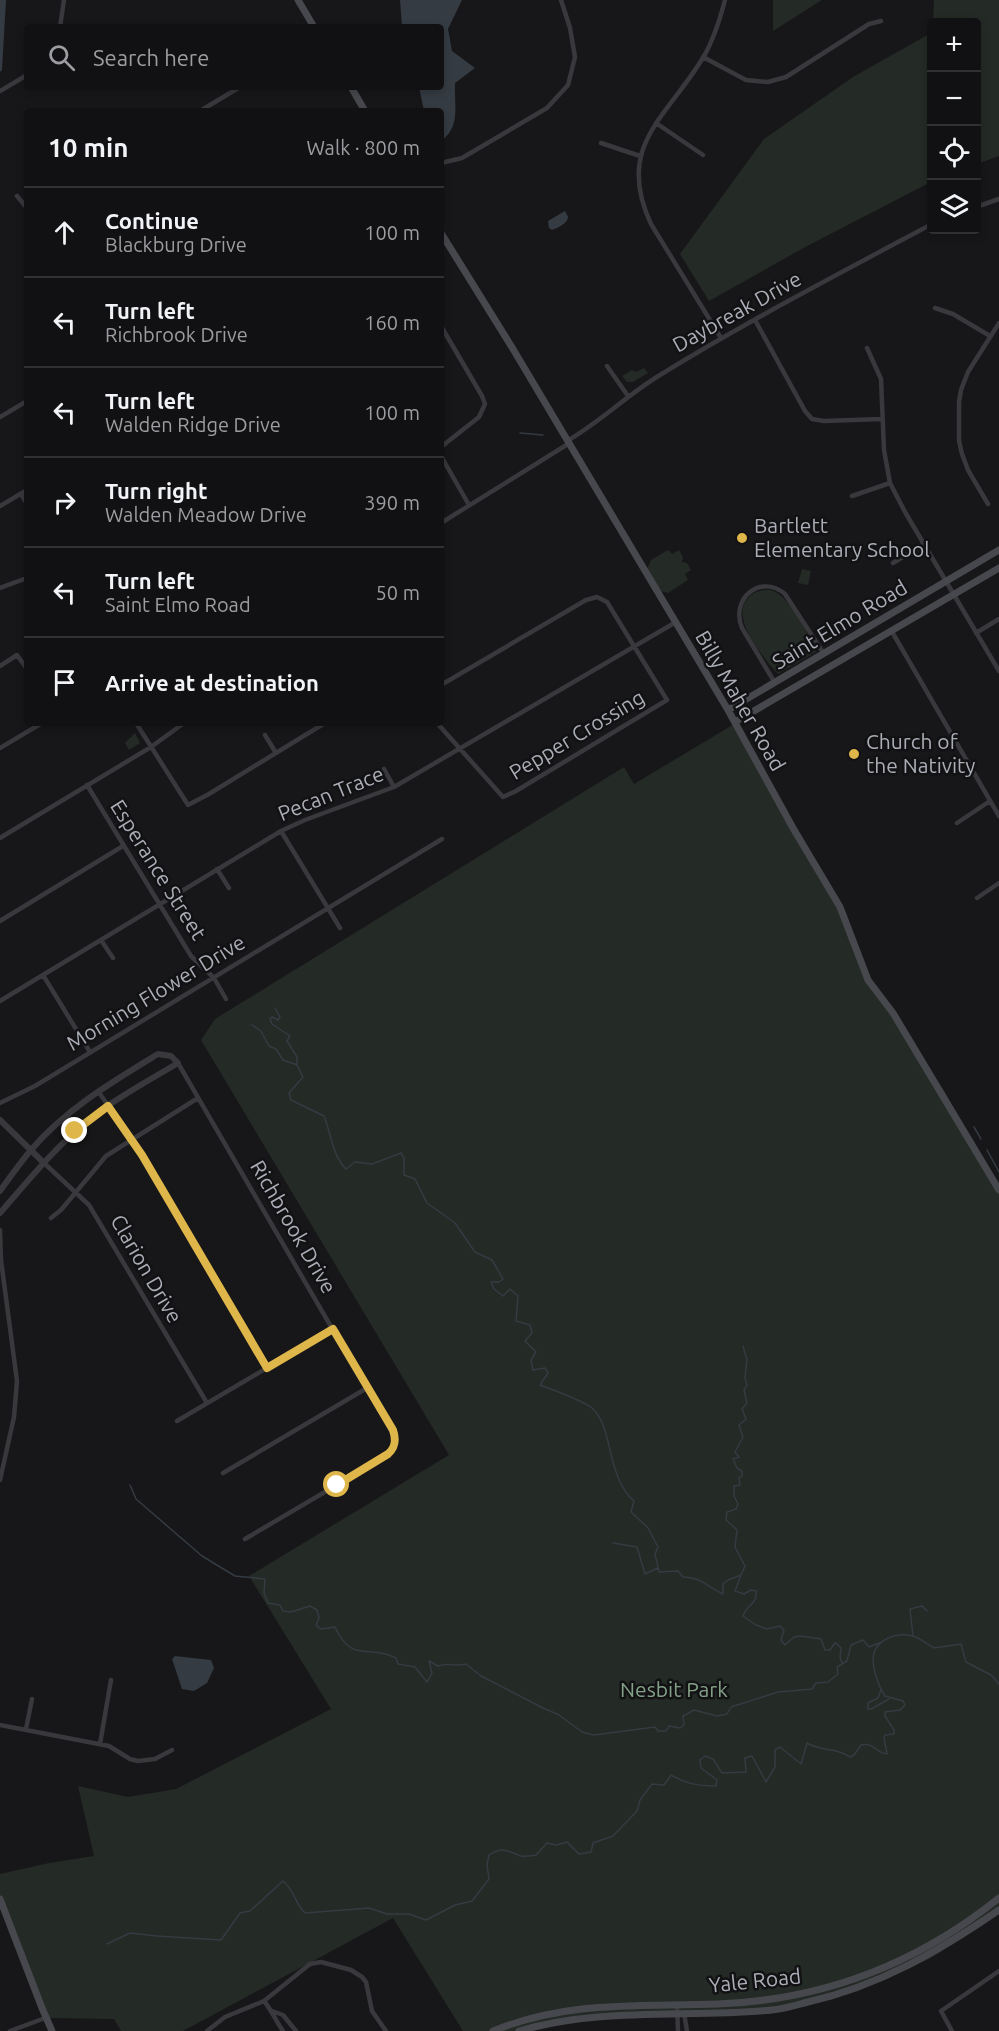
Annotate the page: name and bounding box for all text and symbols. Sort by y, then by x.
map controls [927,18,981,234]
button: + [927,18,981,72]
search box [24,24,444,90]
icon: search [45,41,78,74]
text: Search here [93,45,209,70]
button: − [927,72,981,126]
button: locate [927,126,981,180]
text: 10 min [48,133,128,162]
text: Walk · 800 m [307,136,420,159]
button: layers [927,180,981,234]
text: Continue [105,208,199,233]
icon: ahead [48,216,81,249]
text: 100 m [364,221,420,244]
text: Blackburg Drive [105,233,247,256]
street label: Daybreak Drive [668,266,805,356]
text: Turn left [105,298,195,323]
icon: left [48,306,81,339]
text: 160 m [364,311,420,334]
text: Richbrook Drive [105,323,248,346]
text: Turn left [105,388,195,413]
icon: left [48,396,81,429]
text: 100 m [364,401,420,424]
text: Walden Ridge Drive [105,413,281,436]
text: Turn right [105,478,207,503]
icon: right [48,486,81,519]
text: 390 m [364,491,420,514]
text: Walden Meadow Drive [105,503,307,526]
place label: Bartlett Elementary School [754,513,930,561]
marker: Bartlett Elementary School [735,531,749,545]
text: Turn left [105,568,195,593]
street label: Saint Elmo Road [768,574,911,674]
icon: left [48,576,81,609]
text: 50 m [376,581,420,604]
text: Saint Elmo Road [105,593,251,616]
street label: Billy Maher Road [691,626,791,775]
icon: arrive [48,666,81,699]
text: Arrive at destination [105,670,319,695]
street label: Pepper Crossing [505,684,648,784]
place label: Church of the Nativity [866,729,976,777]
marker: Church of the Nativity [847,747,861,761]
street label: Pecan Trace [274,761,387,825]
street label: Esperance Street [106,795,211,944]
street label: Morning Flower Drive [62,929,249,1055]
route end [61,1117,87,1143]
street label: Richbrook Drive [246,1156,342,1297]
street label: Clarion Drive [106,1210,188,1327]
route start [323,1471,349,1497]
park label: Nesbit Park [620,1677,728,1701]
street label: Yale Road [708,1963,802,1997]

